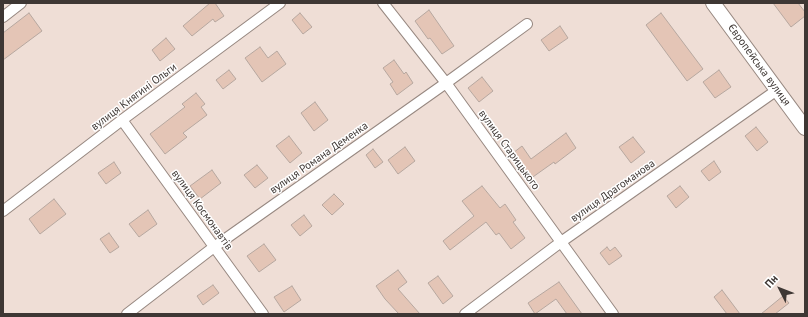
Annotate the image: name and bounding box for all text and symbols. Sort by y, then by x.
street label: Європейська вулиця [725,21,793,109]
street label: вулиця Княгині Ольги [89,60,179,134]
street label: вулиця Старицького [476,107,542,193]
street label: вулиця Романа Деменка [267,119,371,197]
street label: вулиця Драгоманова [568,157,658,225]
street label: вулиця Космонавтів [169,167,235,253]
north arrow [760,269,800,309]
text: Пн [762,271,781,290]

